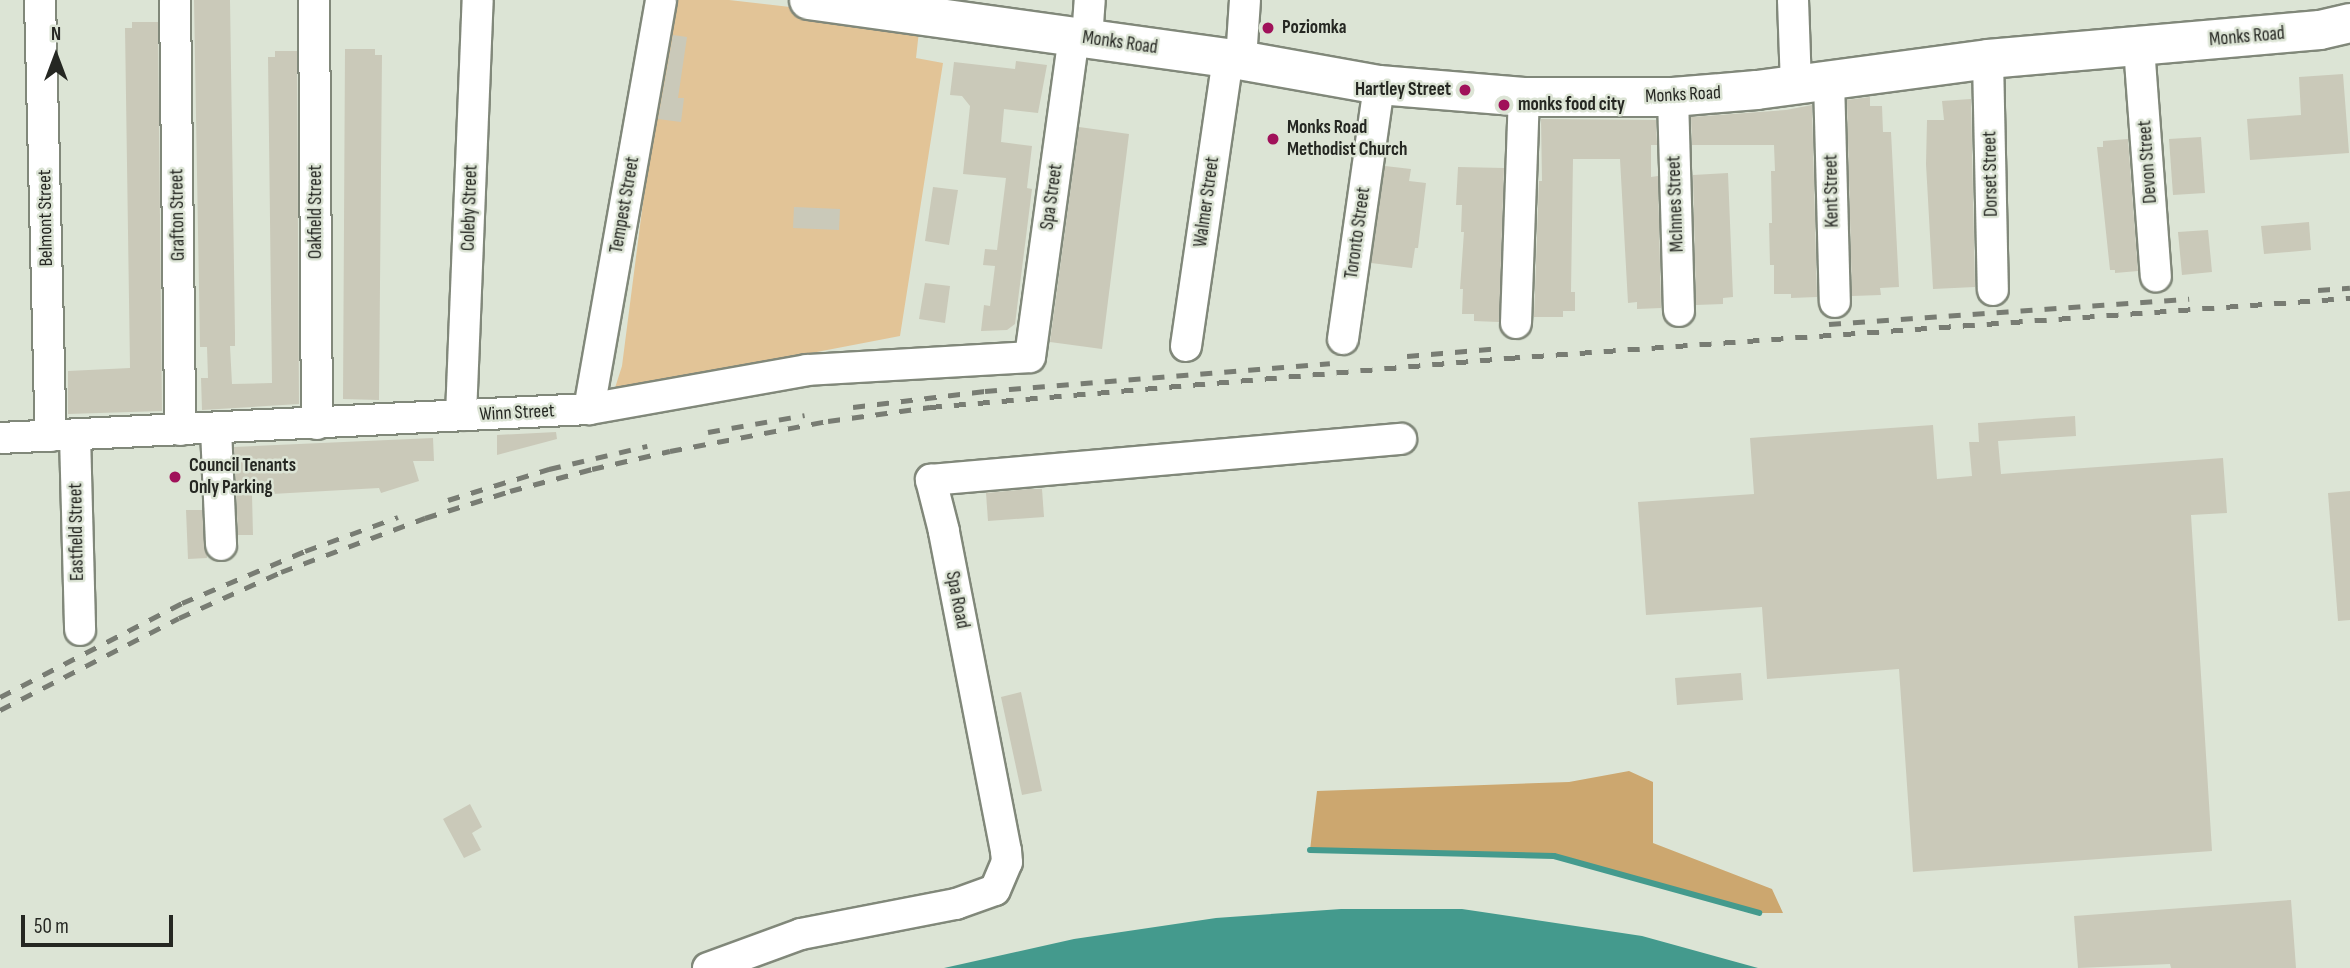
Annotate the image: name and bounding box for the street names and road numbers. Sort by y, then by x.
street label: Monks Road [2208,22,2286,52]
street label: Monks Road [1081,26,1159,60]
street label: Monks Road [1645,82,1721,108]
street label: Devon Street [2134,120,2162,204]
street label: Dorset Street [1979,131,2003,217]
street label: Kent Street [1820,154,1844,228]
street label: Tempest Street [605,155,645,255]
street label: Walmer Street [1189,155,1225,249]
street label: McInnes Street [1663,155,1689,253]
street label: Spa Street [1036,163,1068,231]
street label: Coleby Street [457,164,483,252]
street label: Oakfield Street [305,165,327,259]
street label: Belmont Street [34,169,58,267]
street label: Grafton Street [166,169,190,261]
street label: Toronto Street [1340,186,1376,280]
street label: Winn Street [479,400,555,426]
street label: Eastfield Street [65,483,89,581]
street label: Spa Road [940,569,974,631]

